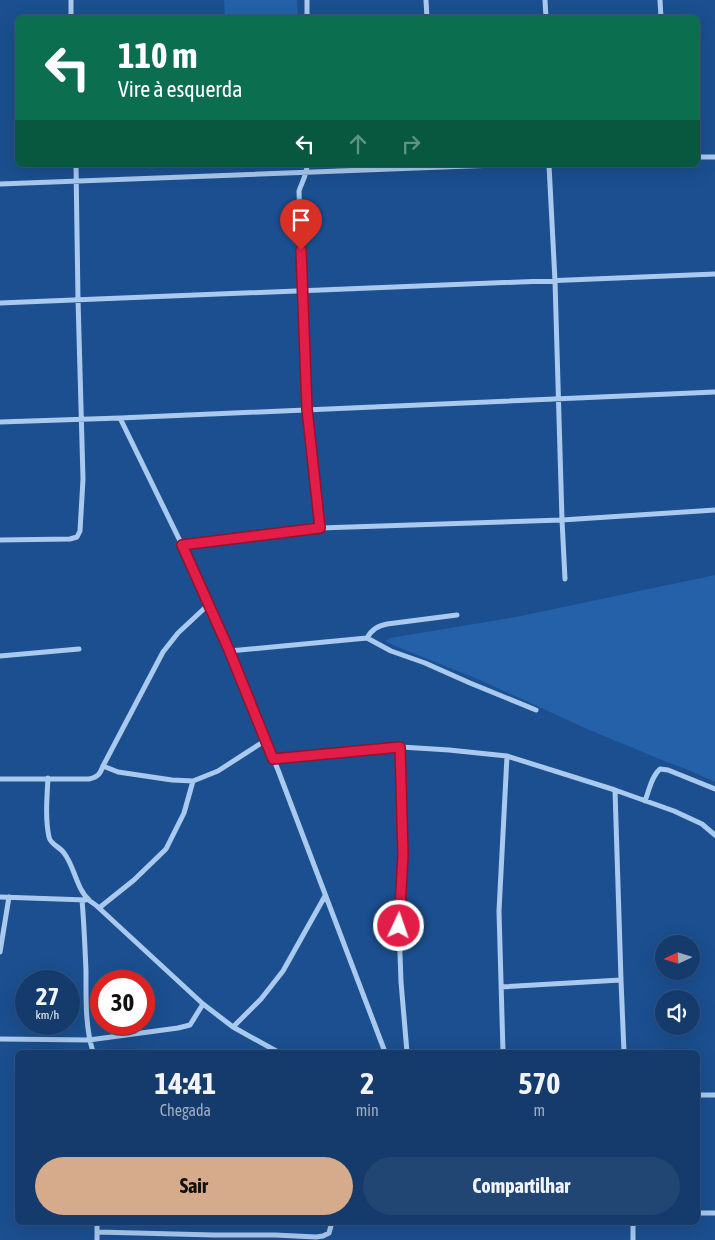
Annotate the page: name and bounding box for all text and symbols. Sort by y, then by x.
icon: left [35,35,100,100]
text: 110 m [118,35,197,75]
text: Vire à esquerda [118,76,243,102]
icon: left [291,130,319,158]
icon: ahead [344,130,372,158]
icon: right [397,130,425,158]
pin [280,199,322,250]
icon: arrive [287,206,315,234]
position arrow [372,899,424,951]
north arrow [655,935,700,980]
map controls [655,935,700,1035]
speed limit sign: 30 [90,970,155,1035]
text: 27 [36,982,59,1010]
button: sound [655,990,700,1035]
text: km/h [36,1008,59,1022]
text: 14:41 [154,1066,216,1100]
text: 2 [360,1066,374,1100]
text: 570 [518,1066,560,1100]
text: Chegada [160,1101,211,1119]
text: min [356,1101,379,1119]
text: m [534,1101,545,1119]
button: Sair [35,1157,353,1215]
button: Compartilhar [363,1157,680,1215]

